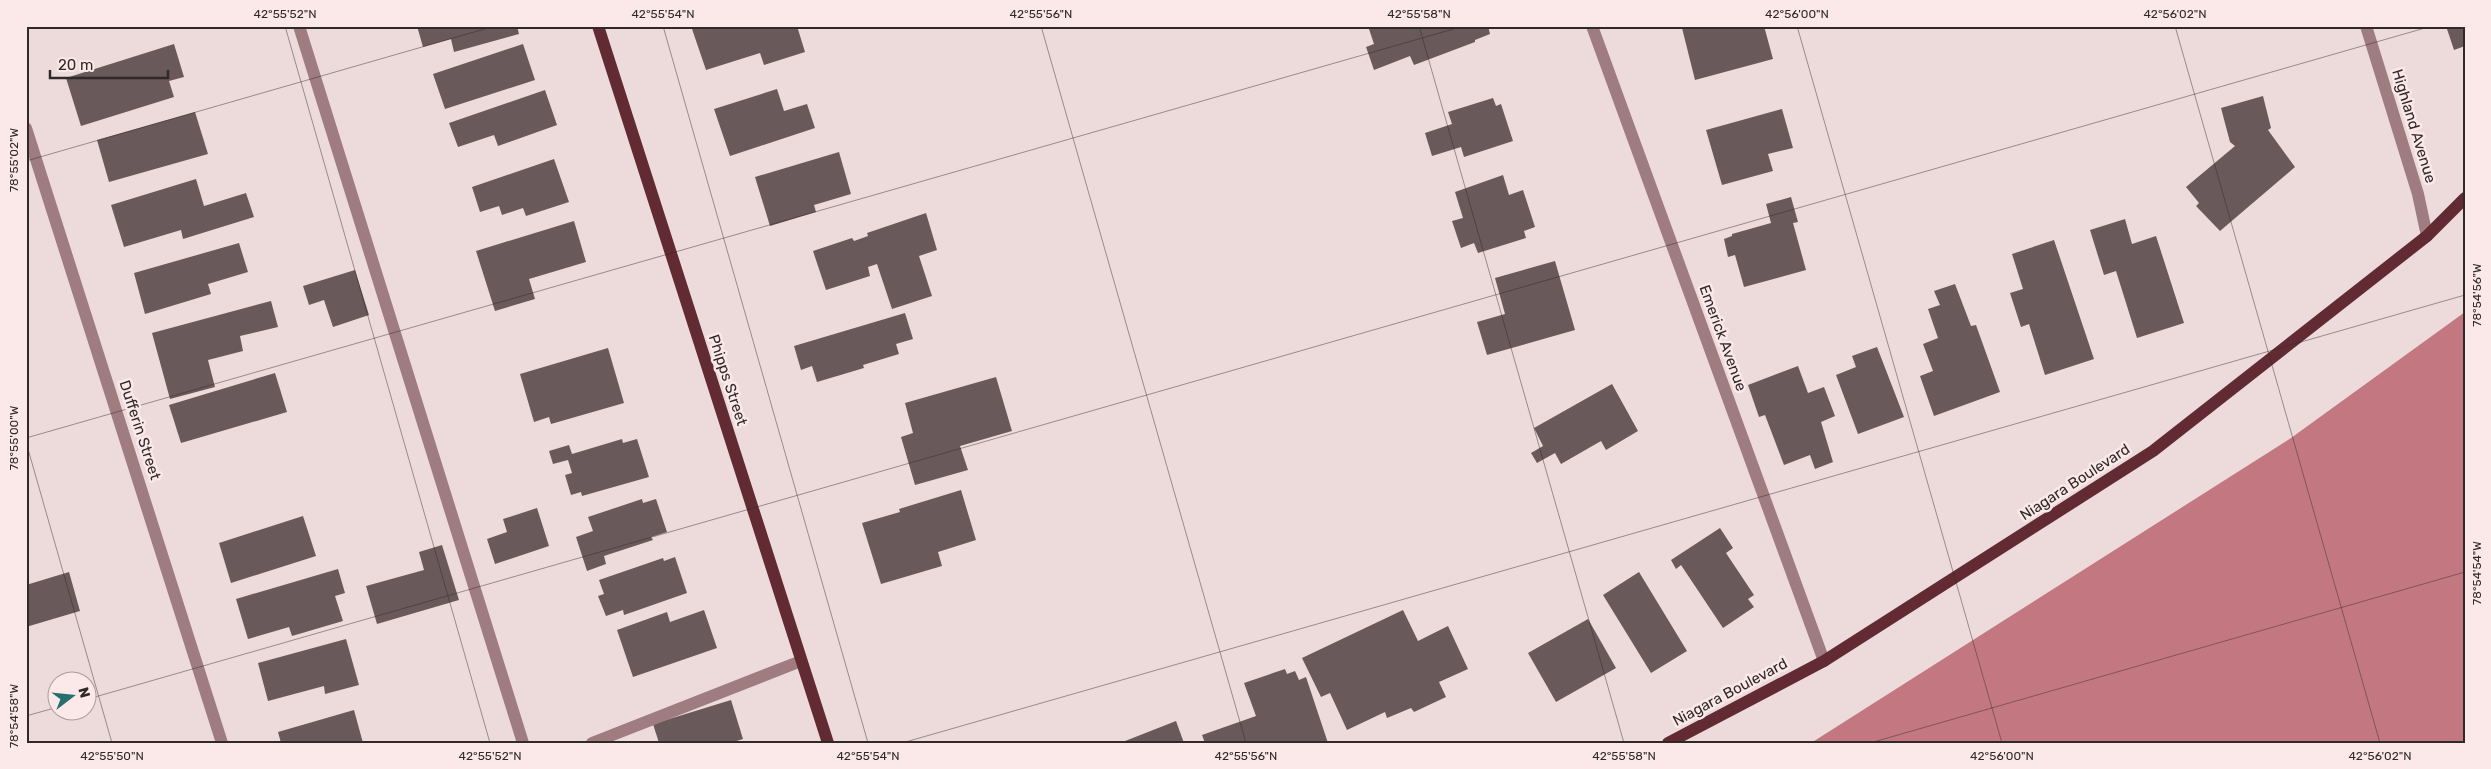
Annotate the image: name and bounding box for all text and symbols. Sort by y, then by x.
text: 42°55'52"N [253,7,317,21]
text: 42°55'54"N [631,7,695,21]
text: 42°55'56"N [1010,7,1072,21]
text: 42°55'58"N [1387,7,1451,21]
text: 42°56'00"N [1765,7,1829,21]
text: 42°56'02"N [2143,7,2207,21]
scale bar [50,48,168,80]
text: 20 m [58,56,93,74]
street label: Highland Avenue [2388,67,2440,185]
text: 78°55'02"W [7,128,21,192]
text: 78°54'56"W [2470,263,2484,327]
street label: Emerick Avenue [1695,282,1751,394]
street label: Phipps Street [705,332,751,428]
street label: Dufferin Street [115,378,165,482]
text: 78°55'00"W [7,405,21,470]
street label: Niagara Boulevard [2017,440,2133,524]
text: 78°54'54"W [2470,541,2484,605]
street label: Niagara Boulevard [1670,654,1790,730]
north arrow [48,672,98,722]
text: 78°54'58"W [7,684,21,748]
text: N [74,685,94,700]
text: 42°55'50"N [80,749,144,763]
text: 42°55'52"N [458,749,522,763]
text: 42°55'54"N [836,749,900,763]
text: 42°55'56"N [1215,749,1277,763]
text: 42°55'58"N [1592,749,1656,763]
text: 42°56'00"N [1970,749,2034,763]
text: 42°56'02"N [2348,749,2412,763]

